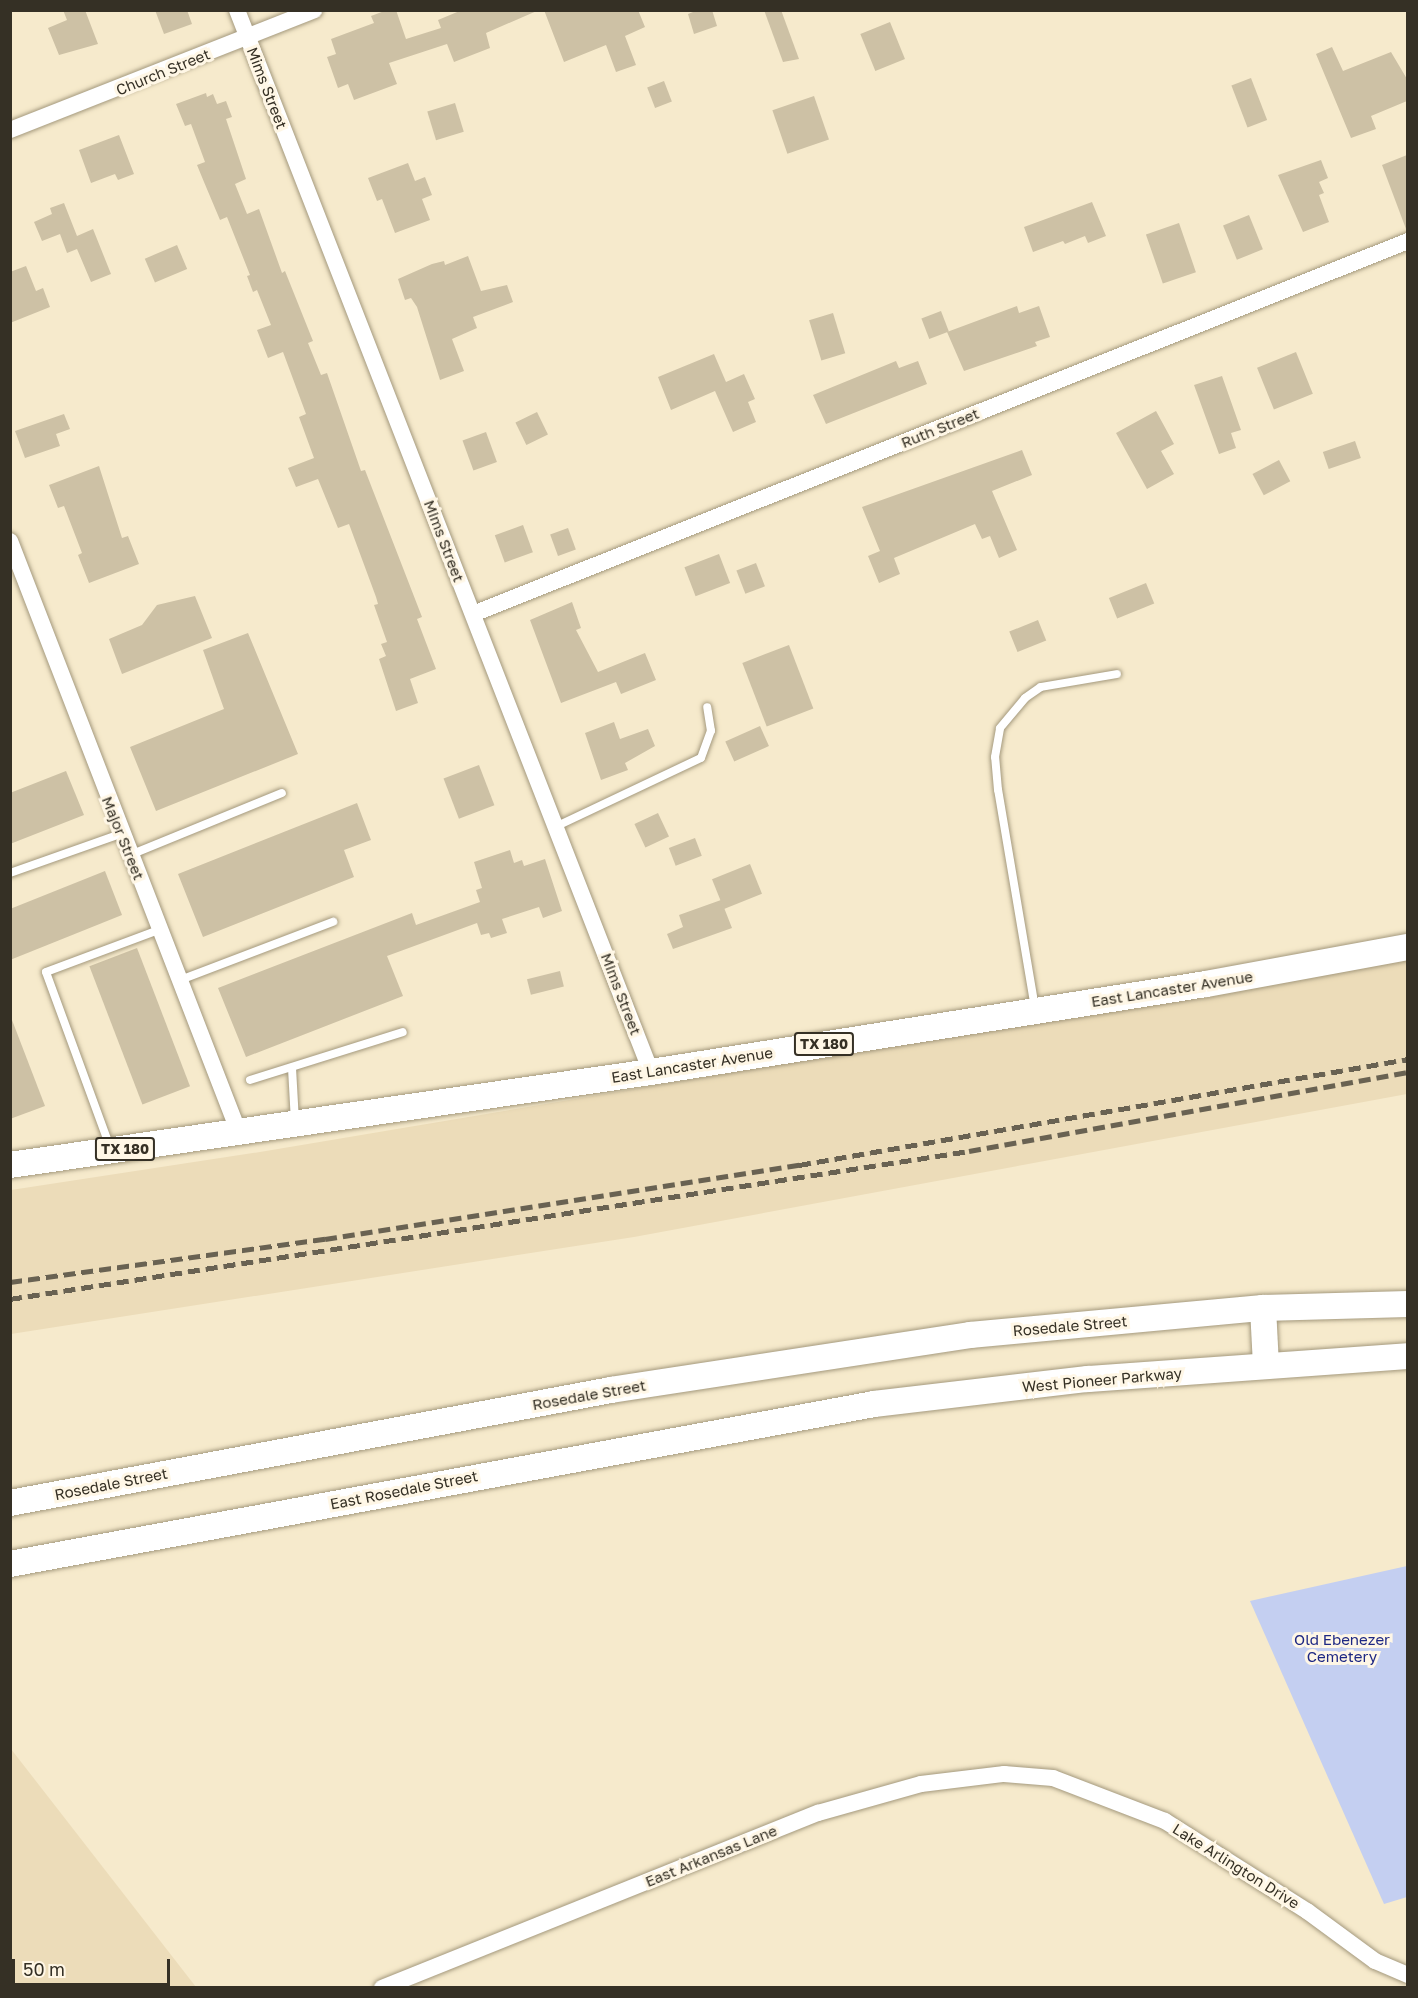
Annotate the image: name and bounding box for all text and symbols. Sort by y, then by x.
street label: Mims Street [243,44,291,132]
street label: Church Street [113,45,213,99]
street label: Ruth Street [898,404,982,452]
street label: Mims Street [420,497,468,585]
street label: Major Street [98,794,148,882]
street label: Mims Street [597,950,645,1038]
street label: East Lancaster Avenue [1090,967,1254,1011]
road number: TX 180 [792,1033,856,1055]
street label: East Lancaster Avenue [610,1043,774,1087]
road number: TX 180 [94,1138,156,1160]
street label: Rosedale Street [1012,1312,1128,1340]
street label: West Pioneer Parkway [1021,1364,1183,1396]
street label: Rosedale Street [531,1376,647,1414]
street label: Rosedale Street [53,1464,169,1504]
street label: East Rosedale Street [329,1467,479,1513]
park label: Old Ebenezer Cemetery [1294,1630,1390,1665]
street label: Lake Arlington Drive [1169,1820,1303,1912]
street label: East Arkansas Lane [643,1821,779,1891]
scale bar [15,1947,172,1985]
text: 50 m [23,1958,65,1980]

